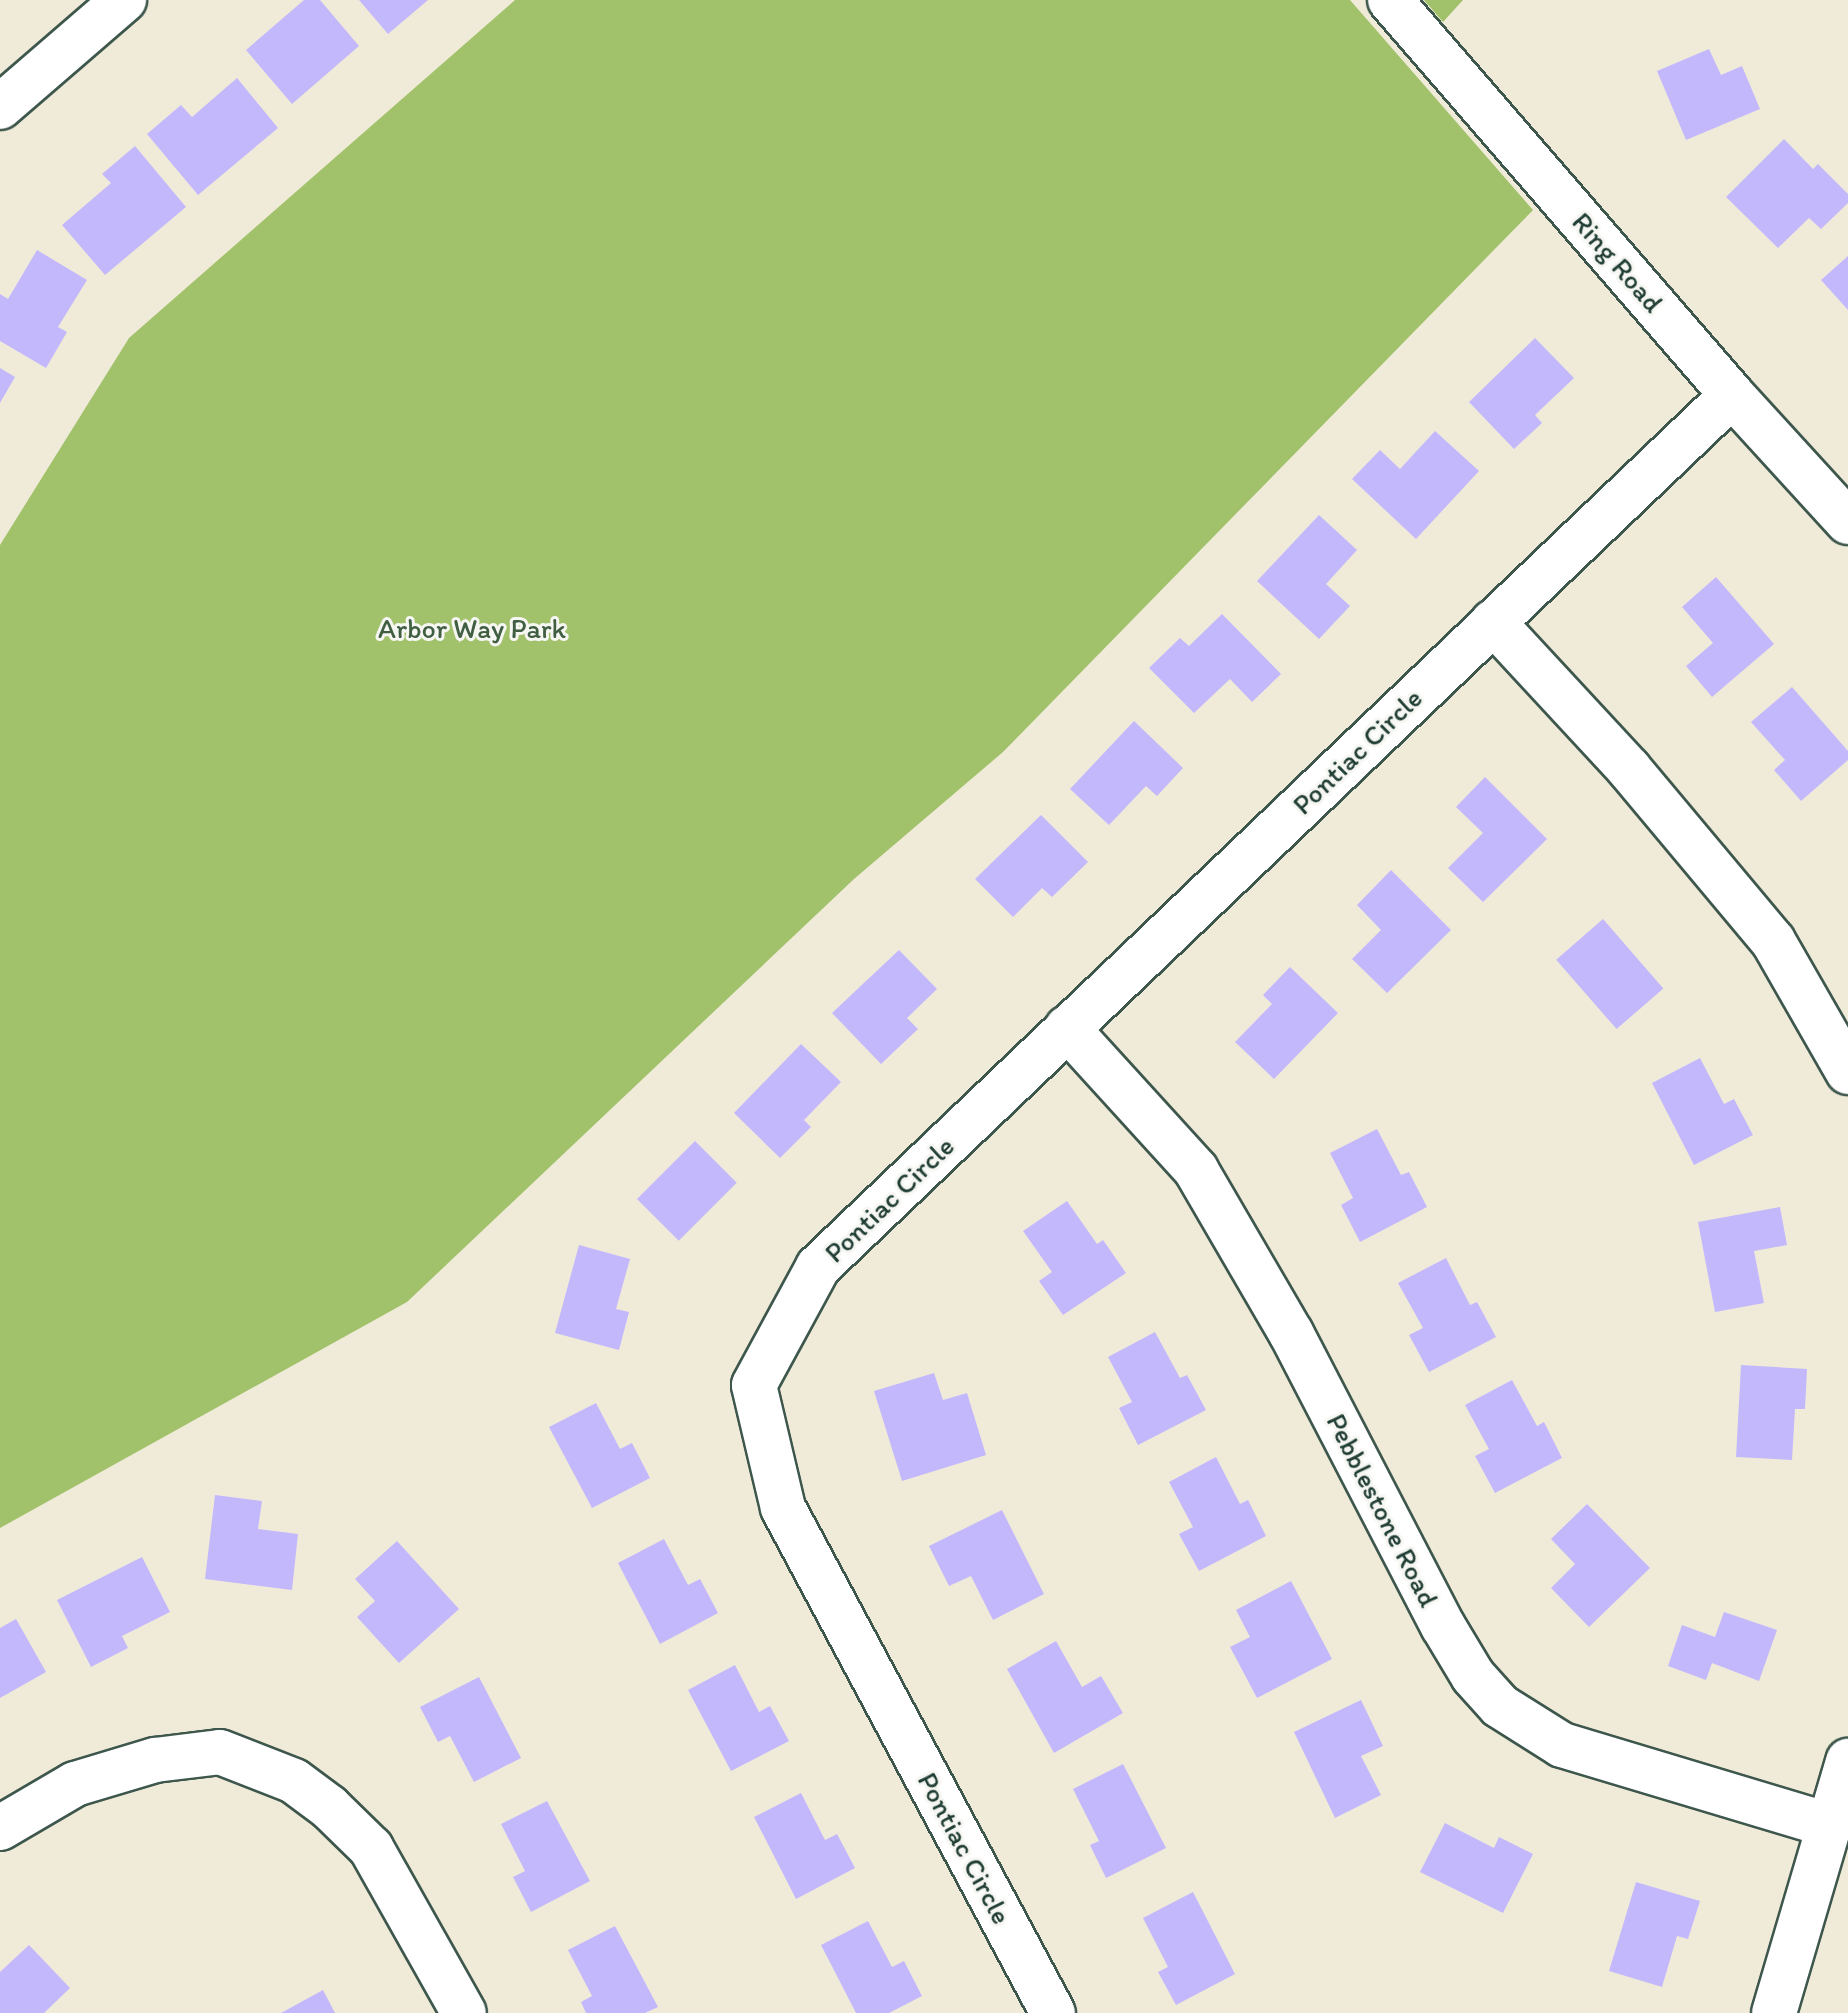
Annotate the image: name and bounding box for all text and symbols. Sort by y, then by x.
street label: Ring Road [1566,205,1670,319]
park label: Arbor Way Park [378,611,566,645]
street label: Pontiac Circle [1285,681,1429,821]
street label: Pontiac Circle [817,1129,961,1269]
street label: Pebblestone Road [1320,1408,1446,1612]
street label: Pontiac Circle [911,1766,1019,1930]

